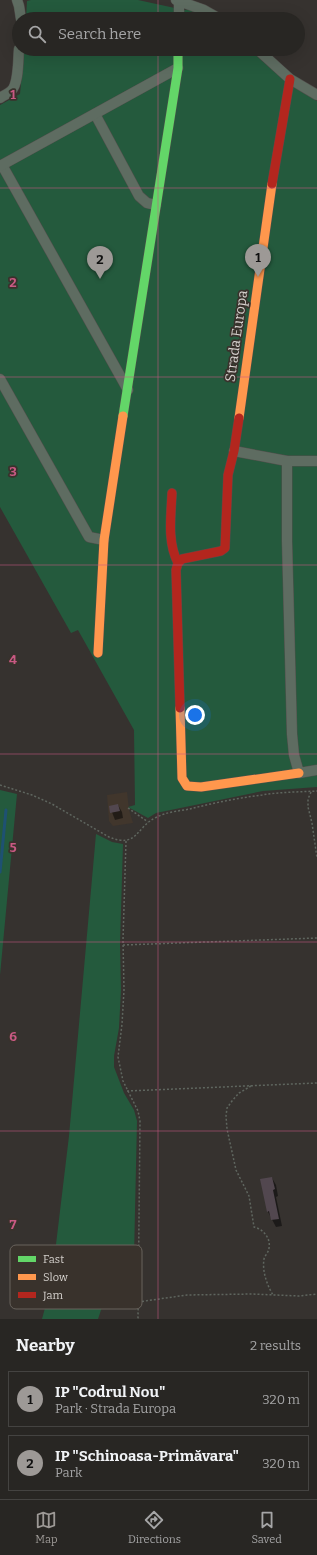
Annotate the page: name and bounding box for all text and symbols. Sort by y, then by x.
search box [12,12,305,56]
icon: search [26,23,48,45]
text: Search here [58,25,141,43]
text: 1 [10,87,16,102]
pin: 1 [245,244,271,277]
pin: 2 [87,246,113,279]
text: 2 [9,275,17,290]
street label: Strada Europa [222,289,251,383]
text: 3 [9,464,17,479]
text: 4 [9,652,17,667]
your location [185,705,205,725]
text: 5 [9,840,17,855]
text: 6 [9,1029,17,1044]
text: 7 [10,1217,17,1232]
legend [10,1245,142,1309]
text: Fast [43,1253,64,1266]
text: Slow [43,1271,68,1284]
text: Jam [42,1289,63,1302]
text: Nearby [16,1335,75,1356]
text: 2 results [250,1338,301,1353]
text: IP "Codrul Nou" [55,1383,165,1401]
text: 1 [27,1392,33,1407]
text: 320 m [262,1392,300,1407]
text: Park · Strada Europa [55,1401,176,1416]
text: IP "Schinoasa-Primăvara" [55,1447,239,1465]
text: 2 [26,1456,34,1471]
text: 320 m [262,1456,300,1471]
text: Park [55,1465,82,1480]
tab: Map [35,1509,57,1546]
tab: Directions [128,1509,181,1546]
tab: Saved [251,1509,282,1546]

